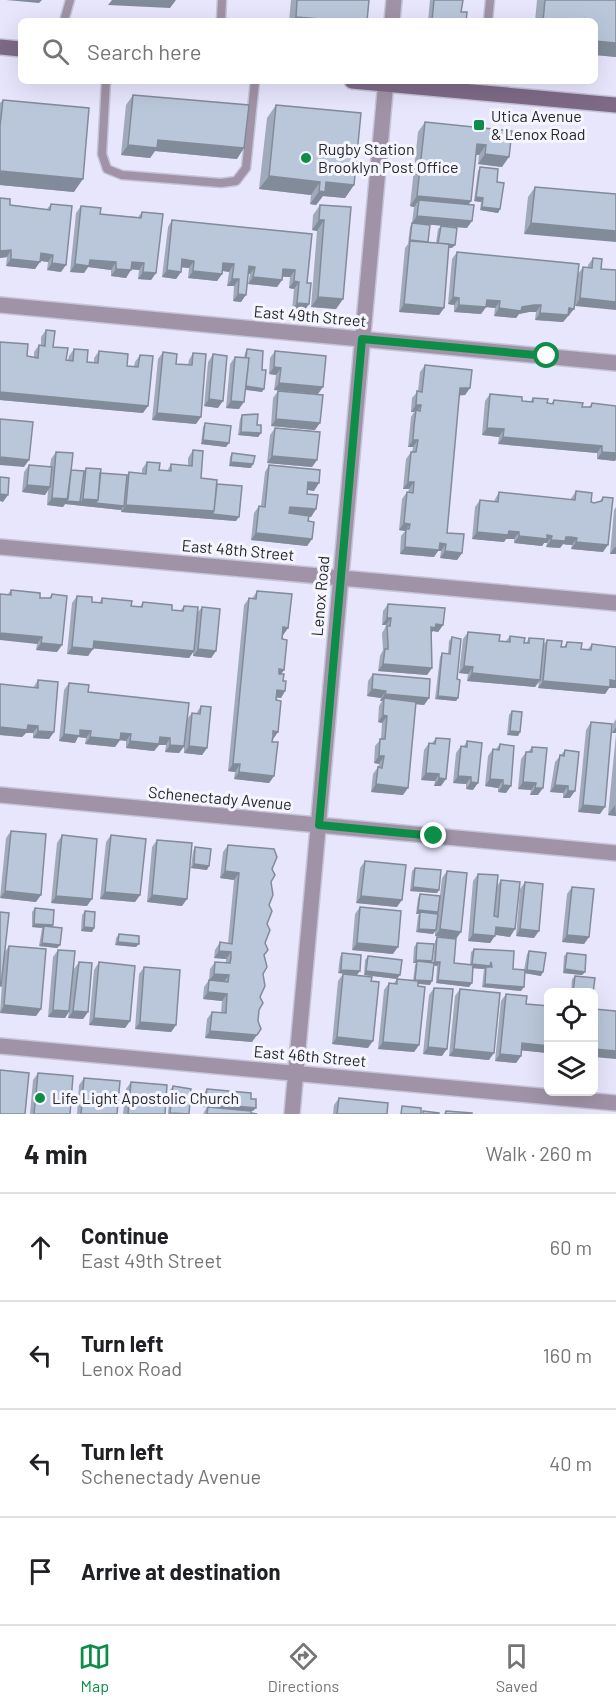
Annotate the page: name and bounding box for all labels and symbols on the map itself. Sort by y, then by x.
place label: Utica Avenue & Lenox Road [491,106,586,143]
marker: Utica Avenue & Lenox Road [472,118,486,132]
place label: Rugby Station Brooklyn Post Office [318,139,459,176]
marker: Rugby Station Brooklyn Post Office [299,151,313,165]
street label: East 49th Street [253,301,367,330]
route start [533,342,559,368]
street label: East 48th Street [181,535,295,564]
street label: Lenox Road [307,555,332,637]
street label: Schenectady Avenue [147,782,293,813]
route end [420,822,446,848]
street label: East 46th Street [253,1041,367,1070]
place label: Life Light Apostolic Church [52,1088,239,1107]
marker: Life Light Apostolic Church [33,1091,47,1105]

